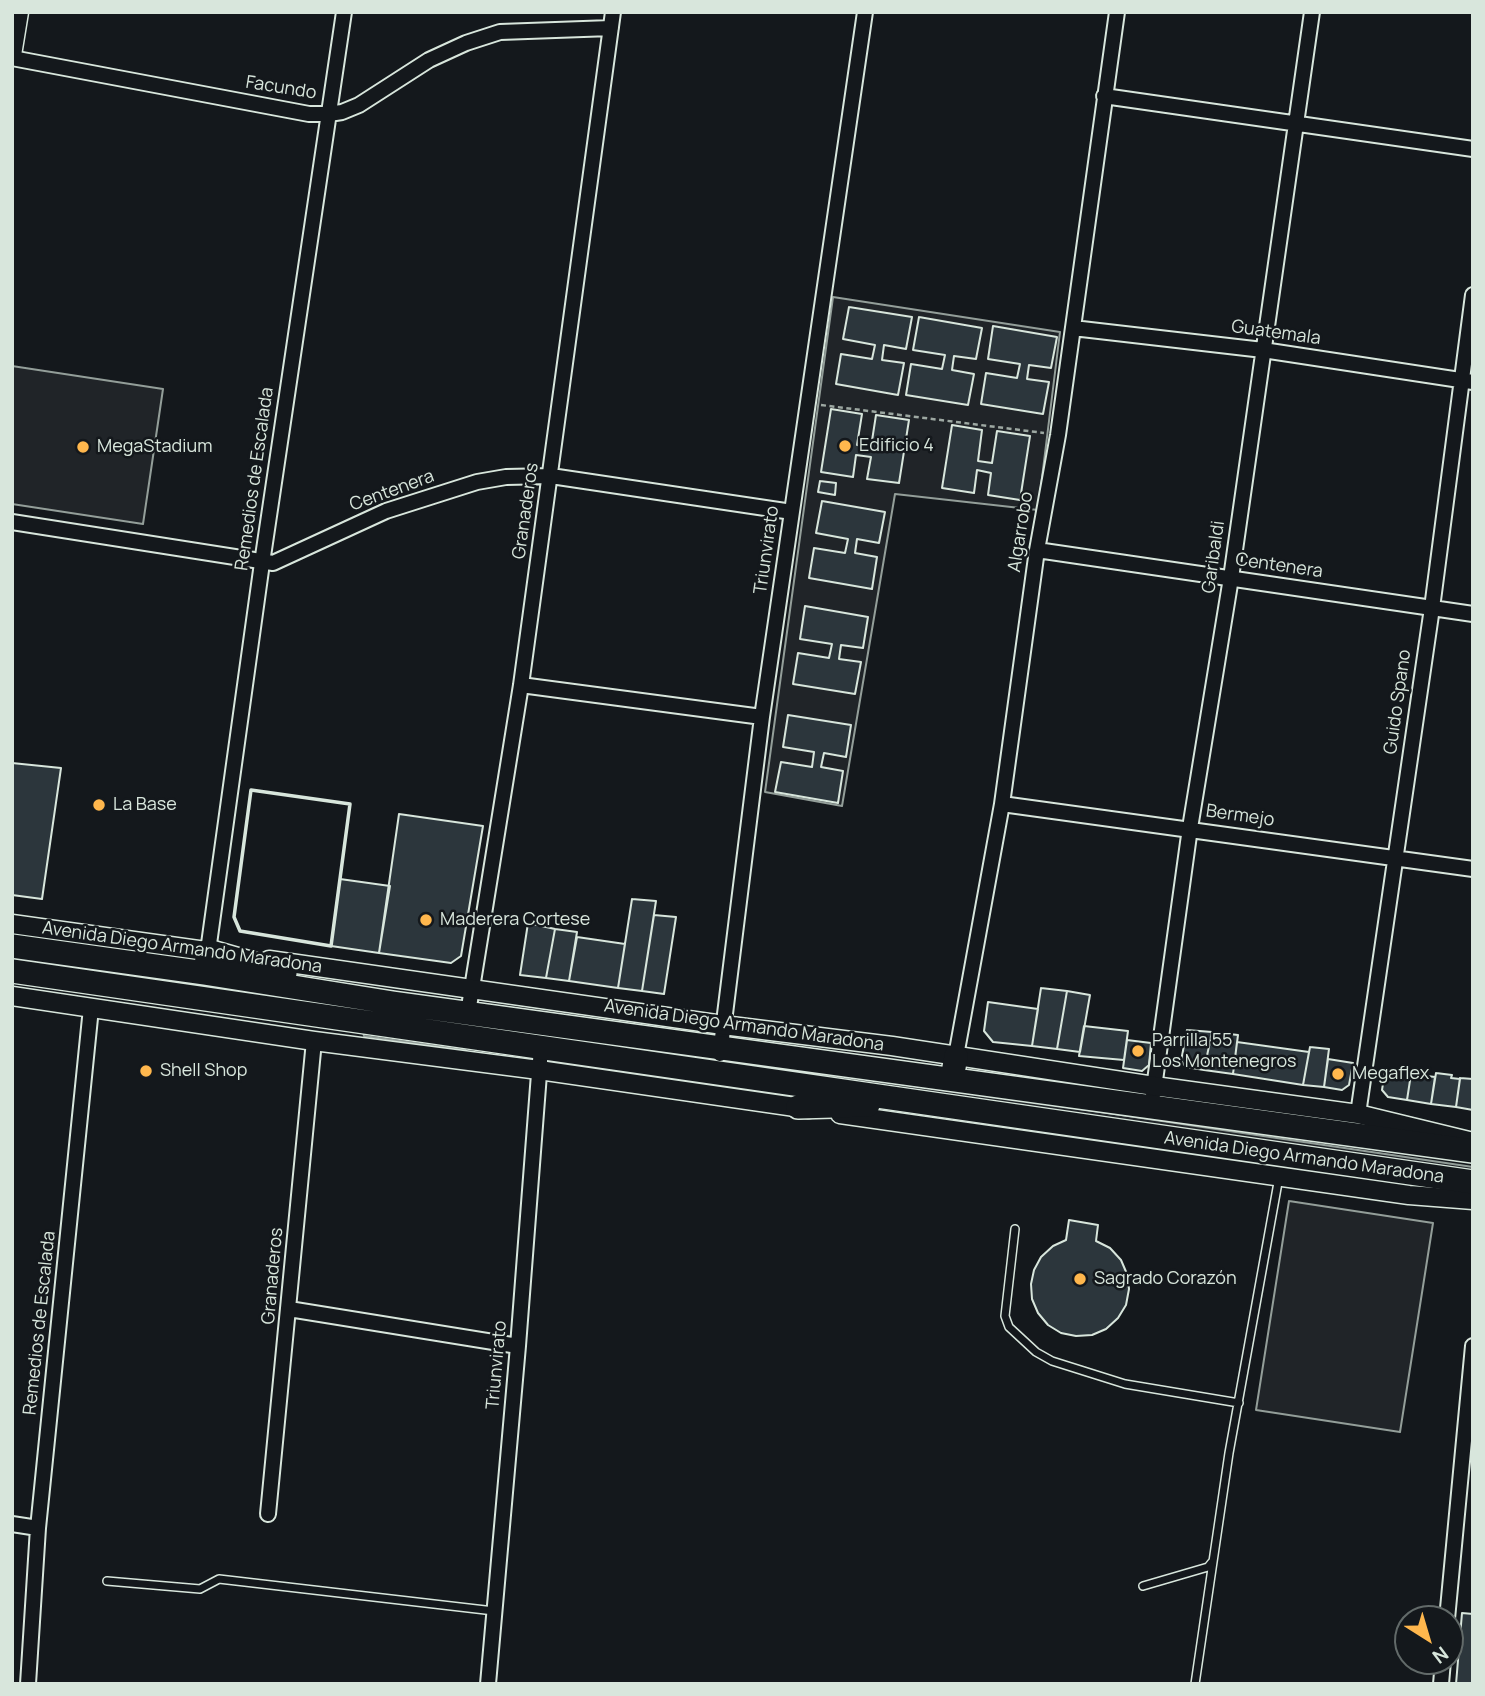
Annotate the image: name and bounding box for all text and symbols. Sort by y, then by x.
street label: Facundo [244,72,318,104]
street label: Guatemala [1230,316,1322,350]
street label: Remedios de Escalada [231,386,279,572]
place label: Edificio 4 [859,435,934,457]
place label: MegaStadium [97,436,212,458]
marker: Edificio 4 [837,438,853,454]
marker: MegaStadium [75,439,91,455]
street label: Granaderos [509,461,543,561]
street label: Centenera [347,466,437,516]
street label: Algarrobo [1004,490,1038,574]
street label: Triunvirato [750,504,784,596]
street label: Garibaldi [1198,519,1230,595]
street label: Centenera [1234,549,1324,583]
street label: Guido Spano [1380,648,1416,756]
place label: La Base [113,794,177,816]
marker: La Base [91,797,107,813]
street label: Bermejo [1204,801,1276,831]
place label: Maderera Cortese [440,909,590,931]
marker: Maderera Cortese [418,912,434,928]
street label: Avenida Diego Armando Maradona [41,918,323,978]
street label: Avenida Diego Armando Maradona [603,996,885,1056]
place label: Parrilla 55 Los Montenegros [1152,1030,1296,1072]
marker: Parrilla 55 Los Montenegros [1130,1043,1146,1059]
place label: Shell Shop [160,1060,247,1082]
marker: Shell Shop [138,1063,154,1079]
place label: Megaflex [1352,1063,1429,1085]
marker: Megaflex [1330,1066,1346,1082]
street label: Avenida Diego Armando Maradona [1163,1128,1445,1188]
street label: Granaderos [258,1227,288,1325]
street label: Remedios de Escalada [20,1230,60,1416]
place label: Sagrado Corazón [1094,1268,1237,1290]
marker: Sagrado Corazón [1072,1271,1088,1287]
street label: Triunvirato [482,1320,512,1410]
north arrow [1394,1605,1464,1675]
text: N [1427,1641,1454,1670]

